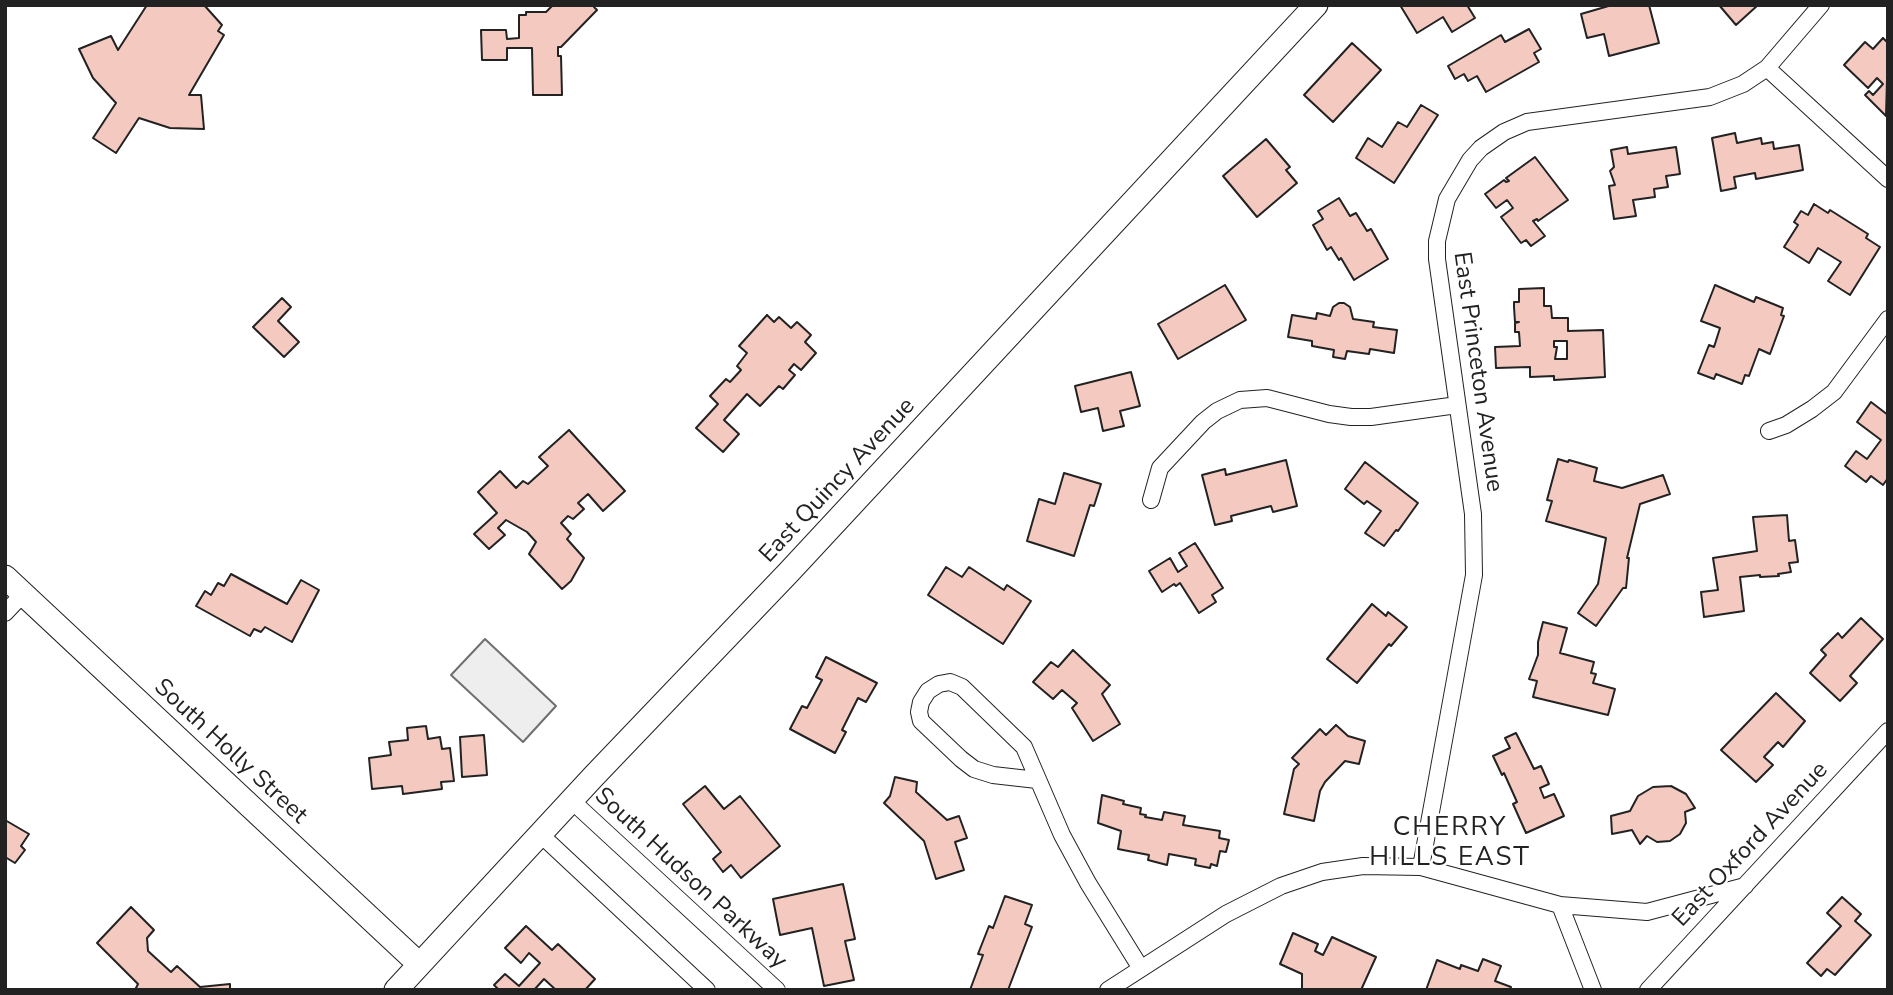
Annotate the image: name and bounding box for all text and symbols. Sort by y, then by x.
street label: East Princeton Avenue [1446,250,1508,494]
street label: East Quincy Avenue [754,393,922,569]
street label: South Holly Street [147,674,313,830]
street label: East Oxford Avenue [1667,757,1835,933]
street label: South Hudson Parkway [588,782,792,976]
district label: CHERRY HILLS EAST [1370,813,1530,874]

